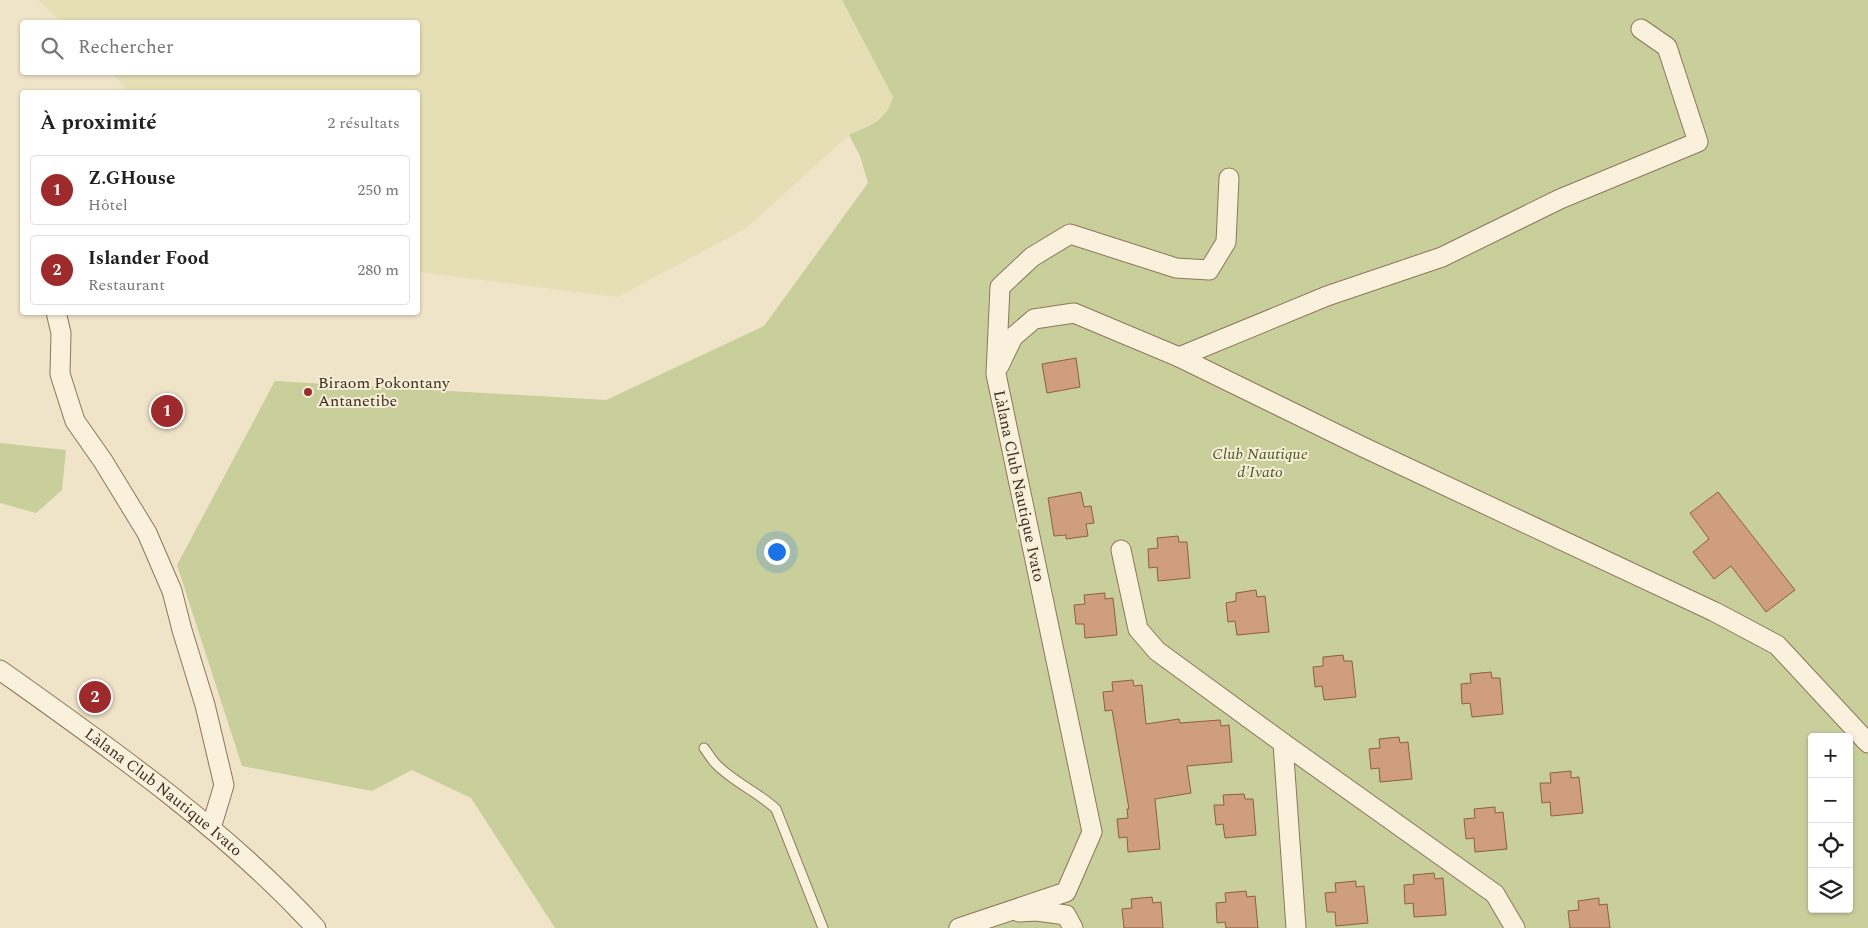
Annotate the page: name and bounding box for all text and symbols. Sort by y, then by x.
search box [20,20,420,75]
text: Rechercher [78,33,174,62]
icon: search [38,34,66,62]
text: À proximité [40,107,157,139]
text: 2 résultats [327,111,400,135]
text: Z.GHouse [88,164,175,193]
text: 1 [53,178,61,202]
text: 250 m [357,178,399,202]
text: Hôtel [88,193,128,217]
text: Islander Food [88,244,209,273]
text: 2 [53,258,61,282]
text: 280 m [357,258,399,282]
text: Restaurant [88,273,165,297]
place label: Biraom Pokontany Antanetibe [318,371,451,413]
marker: Biraom Pokontany Antanetibe [302,386,314,398]
street label: Làlana Club Nautique Ivato [987,388,1051,584]
pin: 1 [151,392,183,430]
park label: Club Nautique d'Ivato [1212,442,1308,484]
your location [764,539,790,565]
pin: 2 [79,678,111,716]
street label: Làlana Club Nautique Ivato [79,722,248,862]
map controls [1808,733,1853,913]
button: + [1808,733,1853,778]
button: − [1808,778,1853,823]
button: locate [1808,823,1853,868]
button: layers [1808,868,1853,913]

